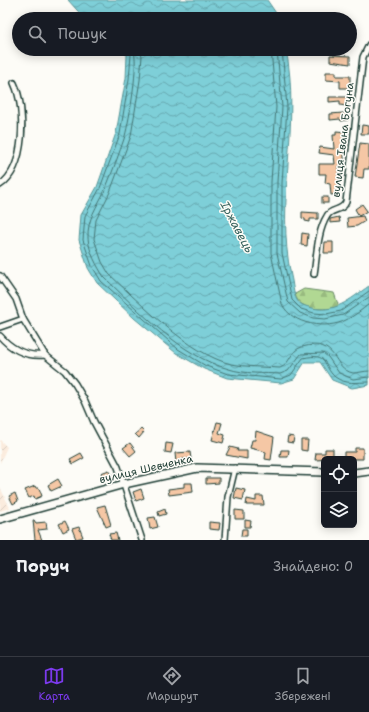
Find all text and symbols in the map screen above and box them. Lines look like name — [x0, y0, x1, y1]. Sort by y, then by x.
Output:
search box — [12, 12, 357, 56]
icon: search — [26, 23, 48, 45]
text: Пошук — [58, 24, 107, 44]
street label: вулиця Івана Богуна — [329, 82, 358, 198]
water label: Іржавець — [216, 198, 257, 256]
street label: вулиця Шевченка — [98, 451, 194, 487]
map controls — [321, 456, 357, 528]
button: locate — [321, 456, 357, 492]
button: layers — [321, 492, 357, 528]
text: Поруч — [16, 555, 69, 577]
text: Знайдено: 0 — [273, 558, 353, 575]
tab: Карта — [38, 665, 70, 704]
tab: Маршрут — [147, 665, 198, 704]
tab: Збережені — [275, 665, 331, 704]

